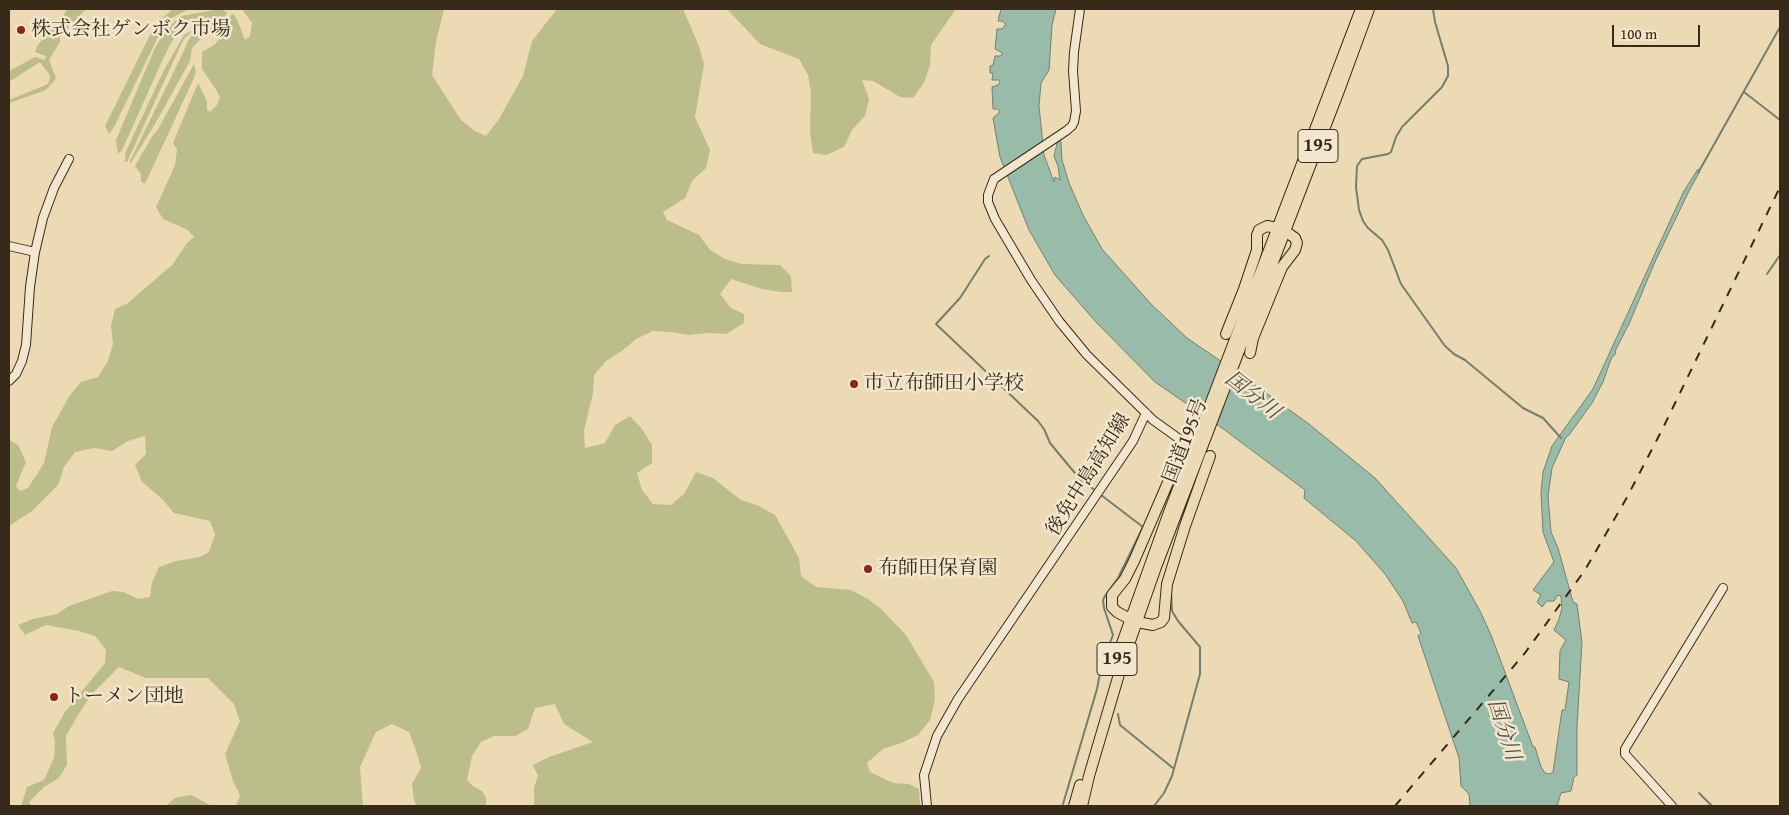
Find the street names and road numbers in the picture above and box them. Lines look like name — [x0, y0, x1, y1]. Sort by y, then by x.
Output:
road number: 195 — [1298, 130, 1338, 162]
street label: 国道195号 — [1159, 395, 1213, 487]
street label: 後免中島高知線 — [1042, 409, 1136, 541]
road number: 195 — [1097, 642, 1137, 676]

